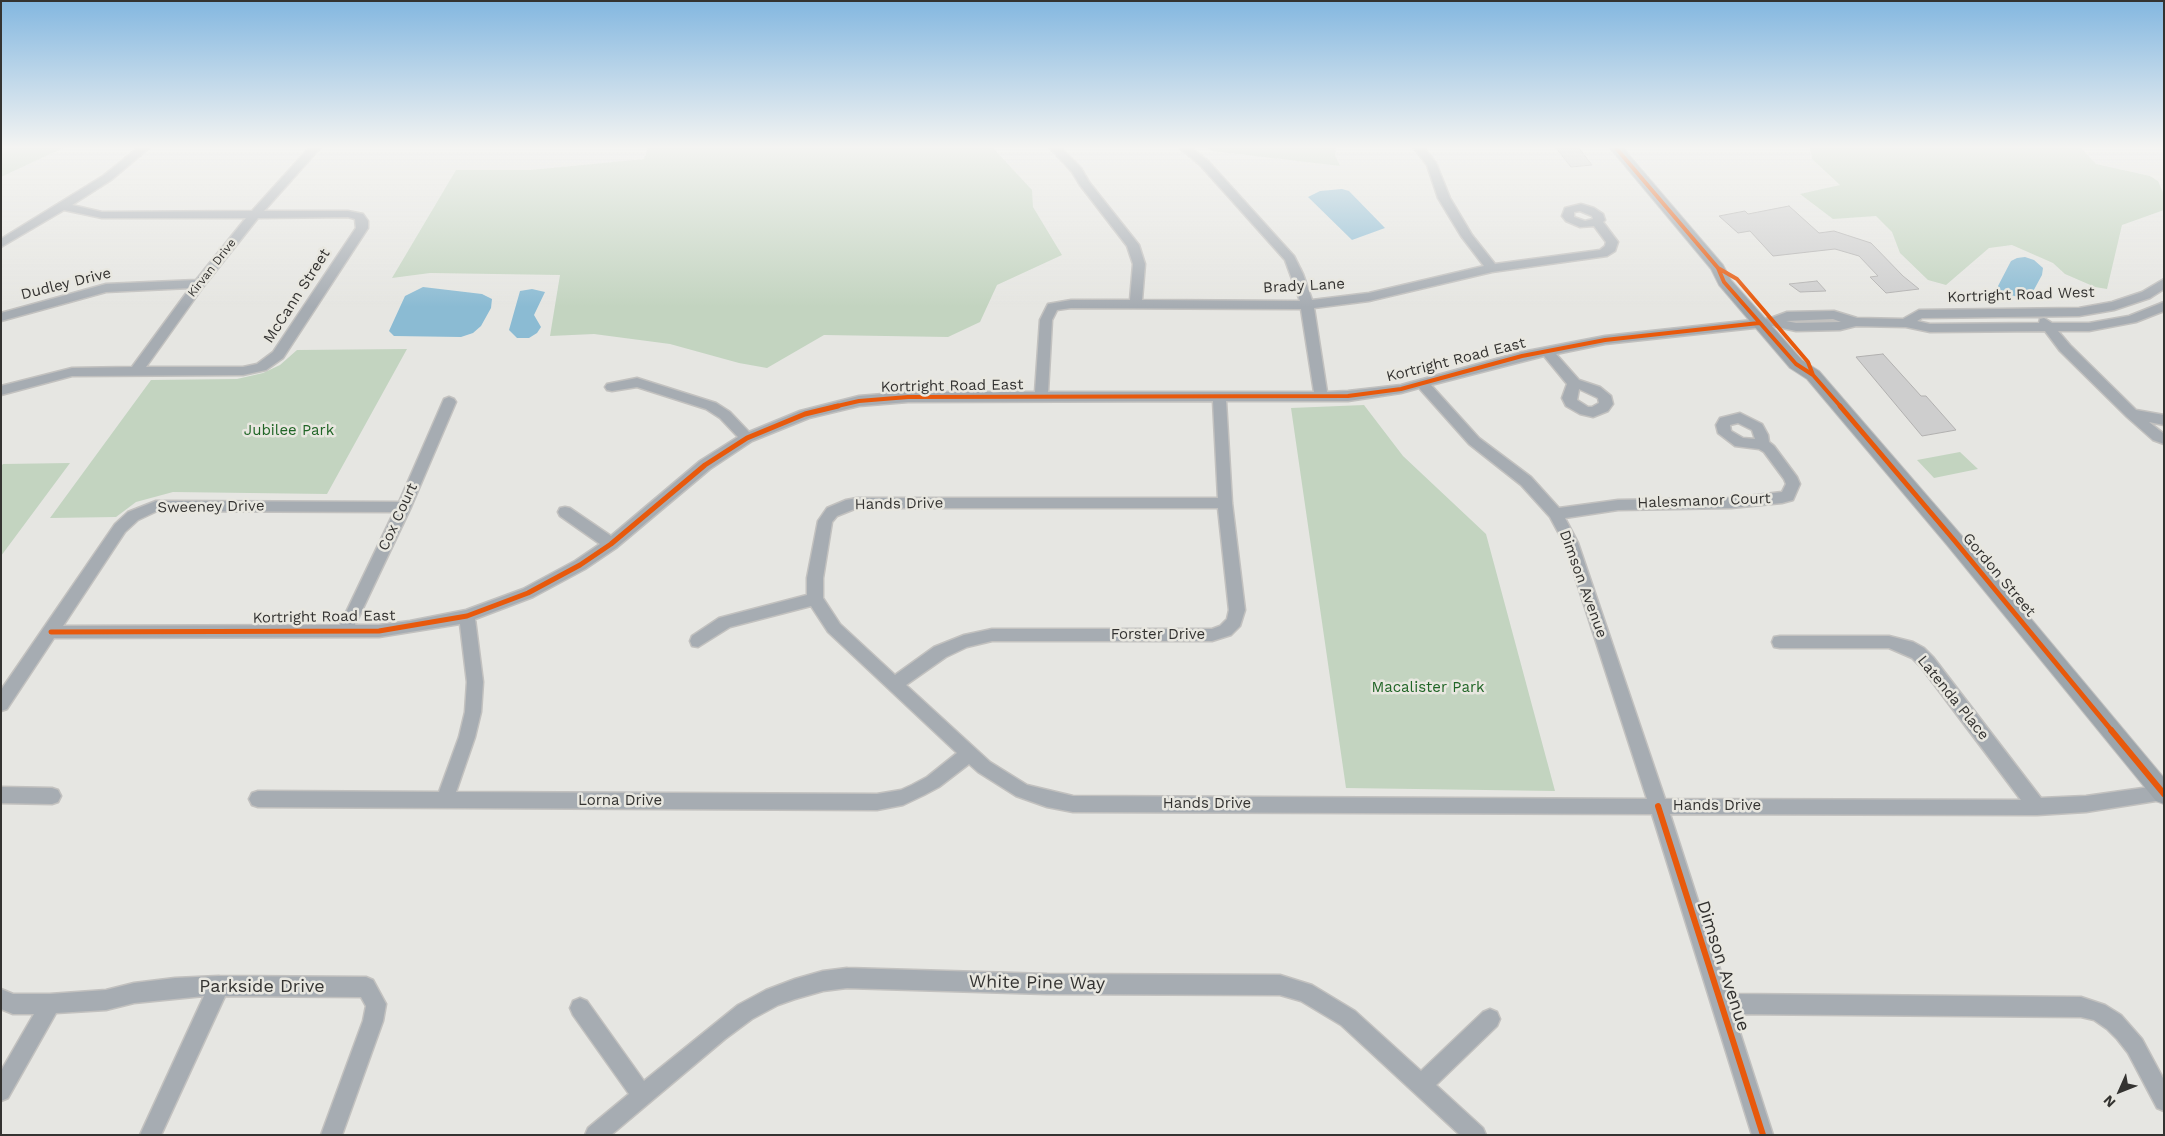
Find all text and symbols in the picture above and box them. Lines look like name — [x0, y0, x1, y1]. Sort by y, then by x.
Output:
street label: Kirvan Drive — [185, 236, 239, 300]
street label: McCann Street — [260, 246, 334, 346]
street label: Dudley Drive — [19, 264, 113, 304]
street label: Brady Lane — [1263, 275, 1345, 297]
street label: Kortright Road West — [1947, 283, 2095, 307]
street label: Kortright Road East — [1385, 334, 1527, 386]
street label: Kortright Road East — [880, 376, 1024, 396]
park label: Jubilee Park — [244, 422, 334, 440]
street label: Cox Court — [375, 480, 421, 554]
street label: Halesmanor Court — [1637, 490, 1771, 512]
street label: Hands Drive — [855, 494, 943, 514]
street label: Sweeney Drive — [157, 497, 265, 517]
street label: Dimson Avenue — [1555, 528, 1611, 640]
street label: Gordon Street — [1959, 529, 2039, 621]
street label: Kortright Road East — [252, 607, 396, 627]
street label: Forster Drive — [1111, 626, 1205, 644]
street label: Latenda Place — [1913, 652, 1993, 744]
park label: Macalister Park — [1371, 679, 1485, 697]
street label: Lorna Drive — [578, 792, 662, 810]
street label: Hands Drive — [1163, 795, 1251, 813]
street label: Hands Drive — [1673, 797, 1761, 815]
street label: Dimson Avenue — [1692, 898, 1754, 1034]
street label: White Pine Way — [969, 971, 1105, 995]
street label: Parkside Drive — [199, 976, 325, 998]
north arrow — [2095, 1066, 2145, 1116]
text: N — [2100, 1092, 2119, 1111]

